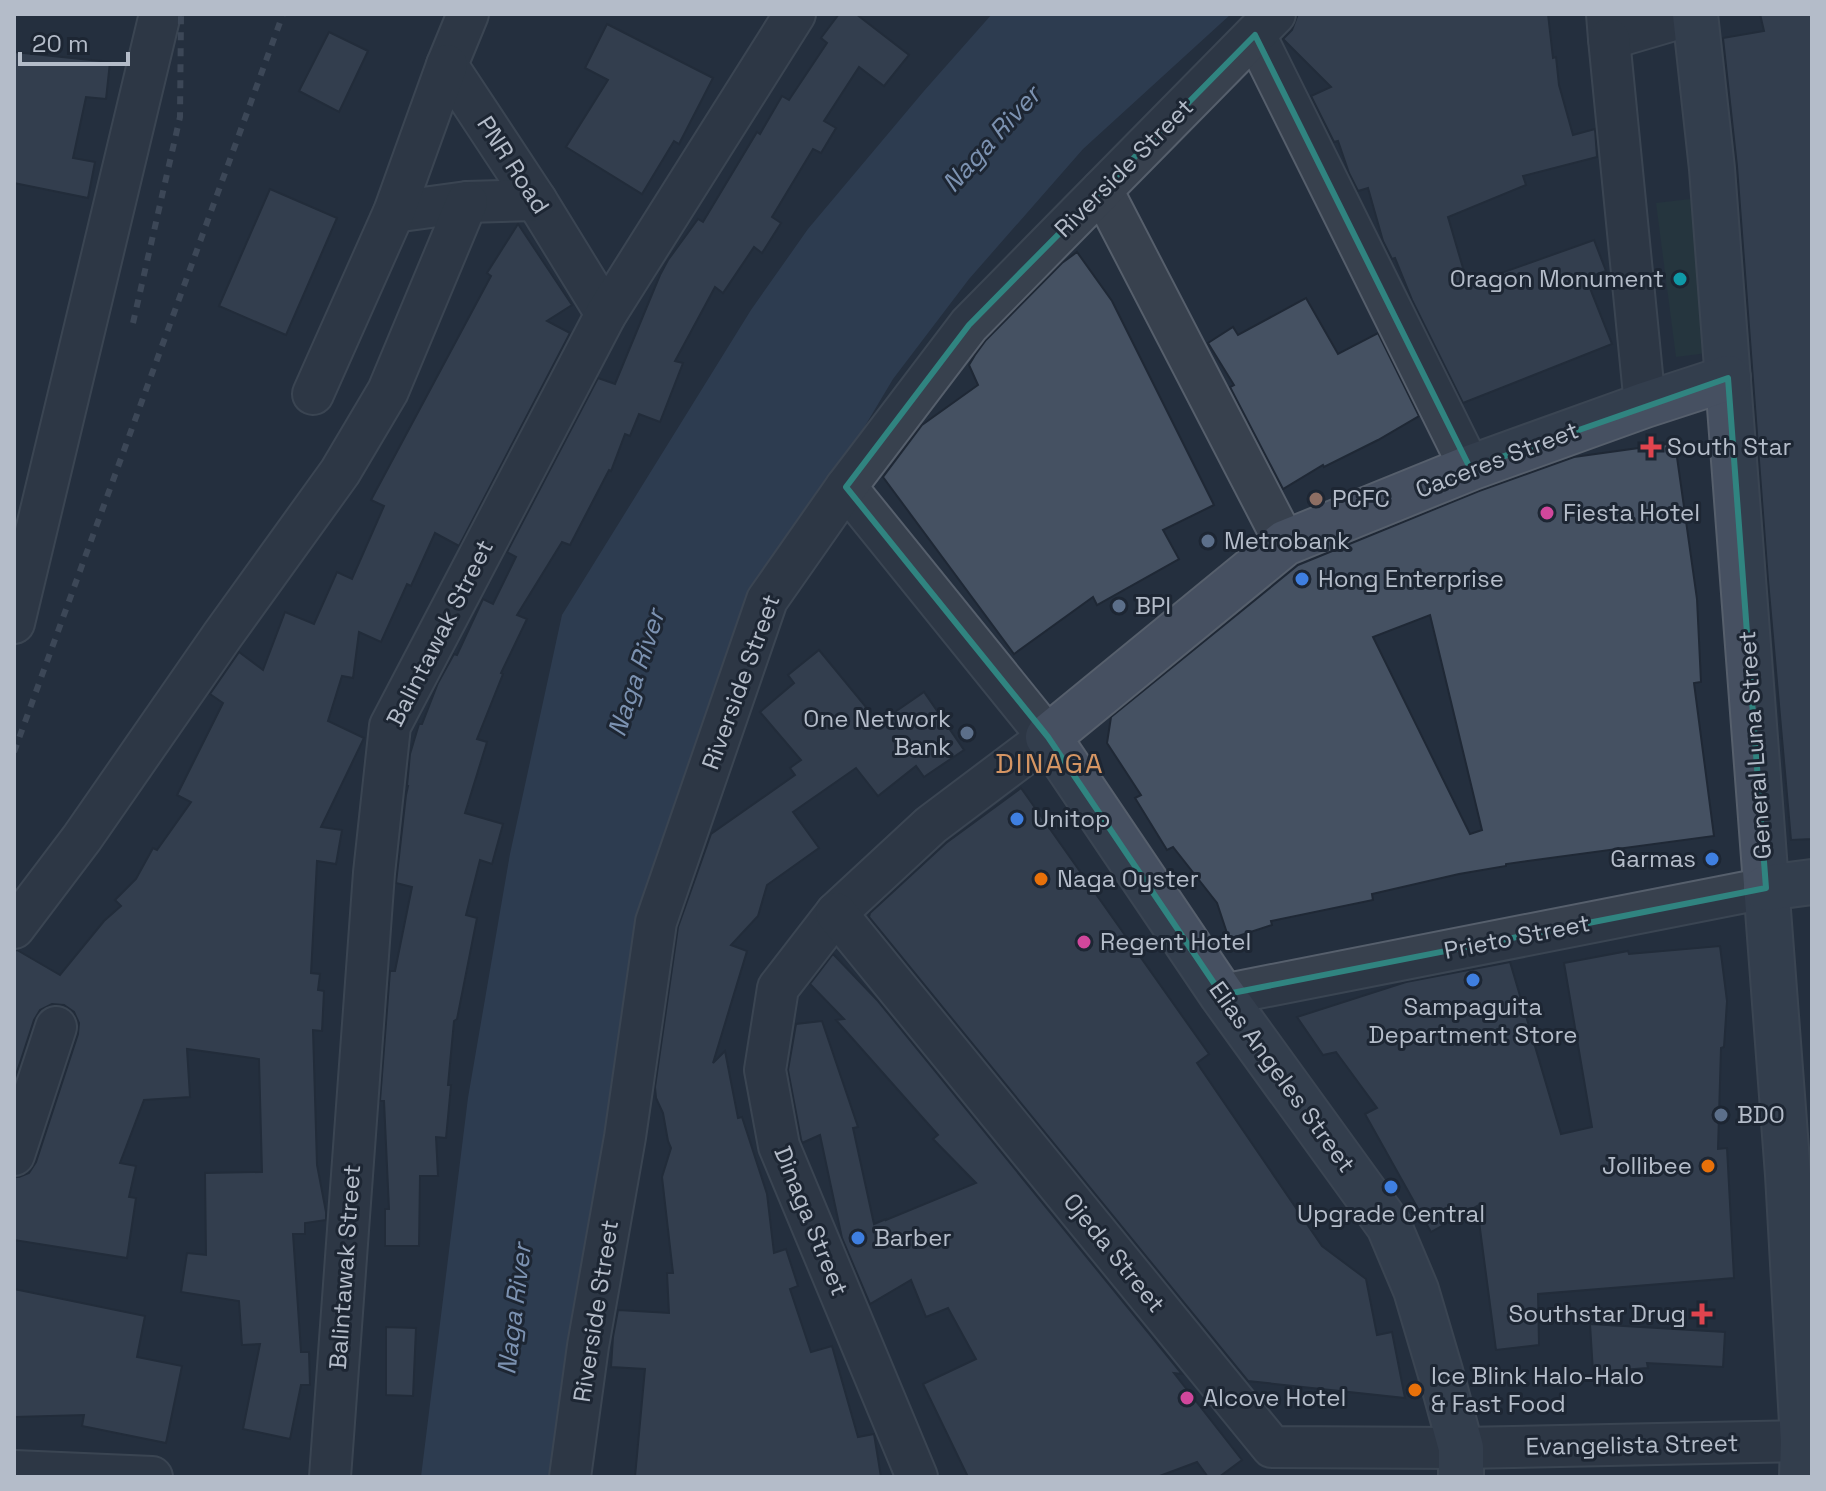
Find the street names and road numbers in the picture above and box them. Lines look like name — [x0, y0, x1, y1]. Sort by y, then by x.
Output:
street label: Riverside Street — [1048, 92, 1200, 244]
street label: PNR Road — [470, 110, 557, 220]
street label: Caceres Street — [1411, 414, 1583, 505]
street label: Balintawak Street — [379, 534, 500, 731]
street label: Riverside Street — [694, 590, 787, 774]
street label: General Luna Street — [1731, 630, 1778, 860]
street label: Prieto Street — [1441, 907, 1593, 966]
street label: Elias Angeles Street — [1203, 975, 1362, 1179]
street label: Dinaga Street — [767, 1141, 856, 1300]
street label: Balintawak Street — [322, 1163, 367, 1371]
street label: Ojeda Street — [1057, 1187, 1172, 1319]
street label: Riverside Street — [566, 1218, 625, 1404]
street label: Evangelista Street — [1525, 1427, 1739, 1462]

